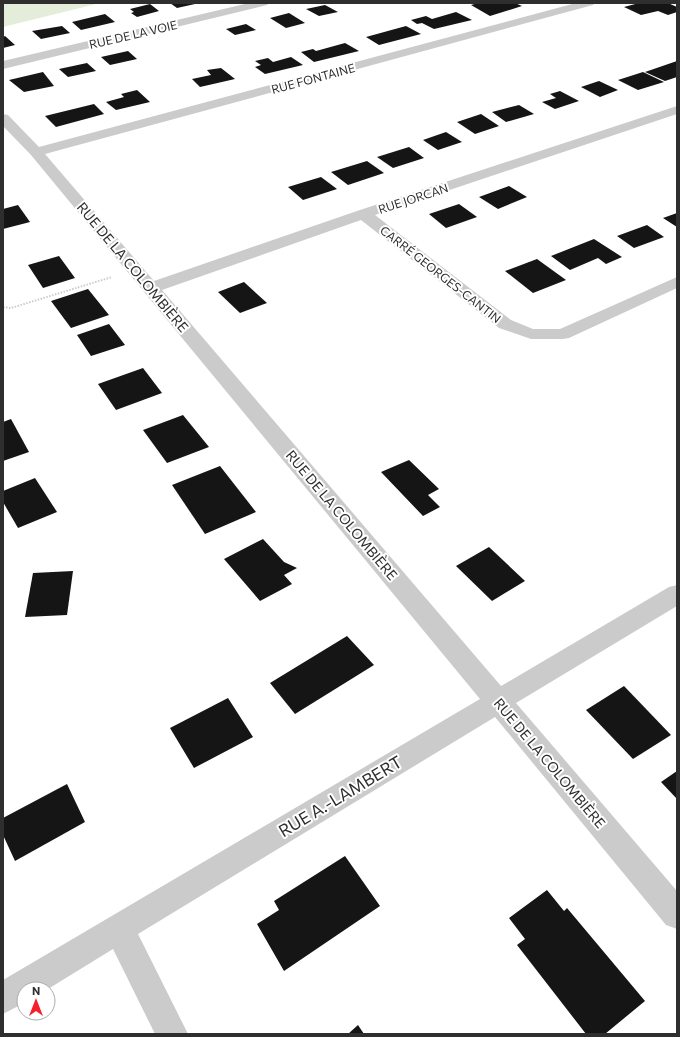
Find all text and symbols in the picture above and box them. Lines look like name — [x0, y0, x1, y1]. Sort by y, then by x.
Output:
street label: RUE DE LA VOIE — [88, 17, 178, 51]
street label: RUE FONTAINE — [270, 60, 356, 96]
street label: RUE JORCAN — [376, 180, 450, 217]
street label: RUE DE LA COLOMBIÈRE — [74, 199, 192, 335]
street label: CARRÉ GEORGES-CANTIN — [378, 223, 504, 325]
street label: RUE DE LA COLOMBIÈRE — [283, 447, 401, 583]
street label: RUE DE LA COLOMBIÈRE — [491, 695, 609, 831]
street label: RUE A.-LAMBERT — [274, 751, 406, 841]
north arrow — [16, 981, 56, 1021]
text: N — [32, 984, 40, 997]

